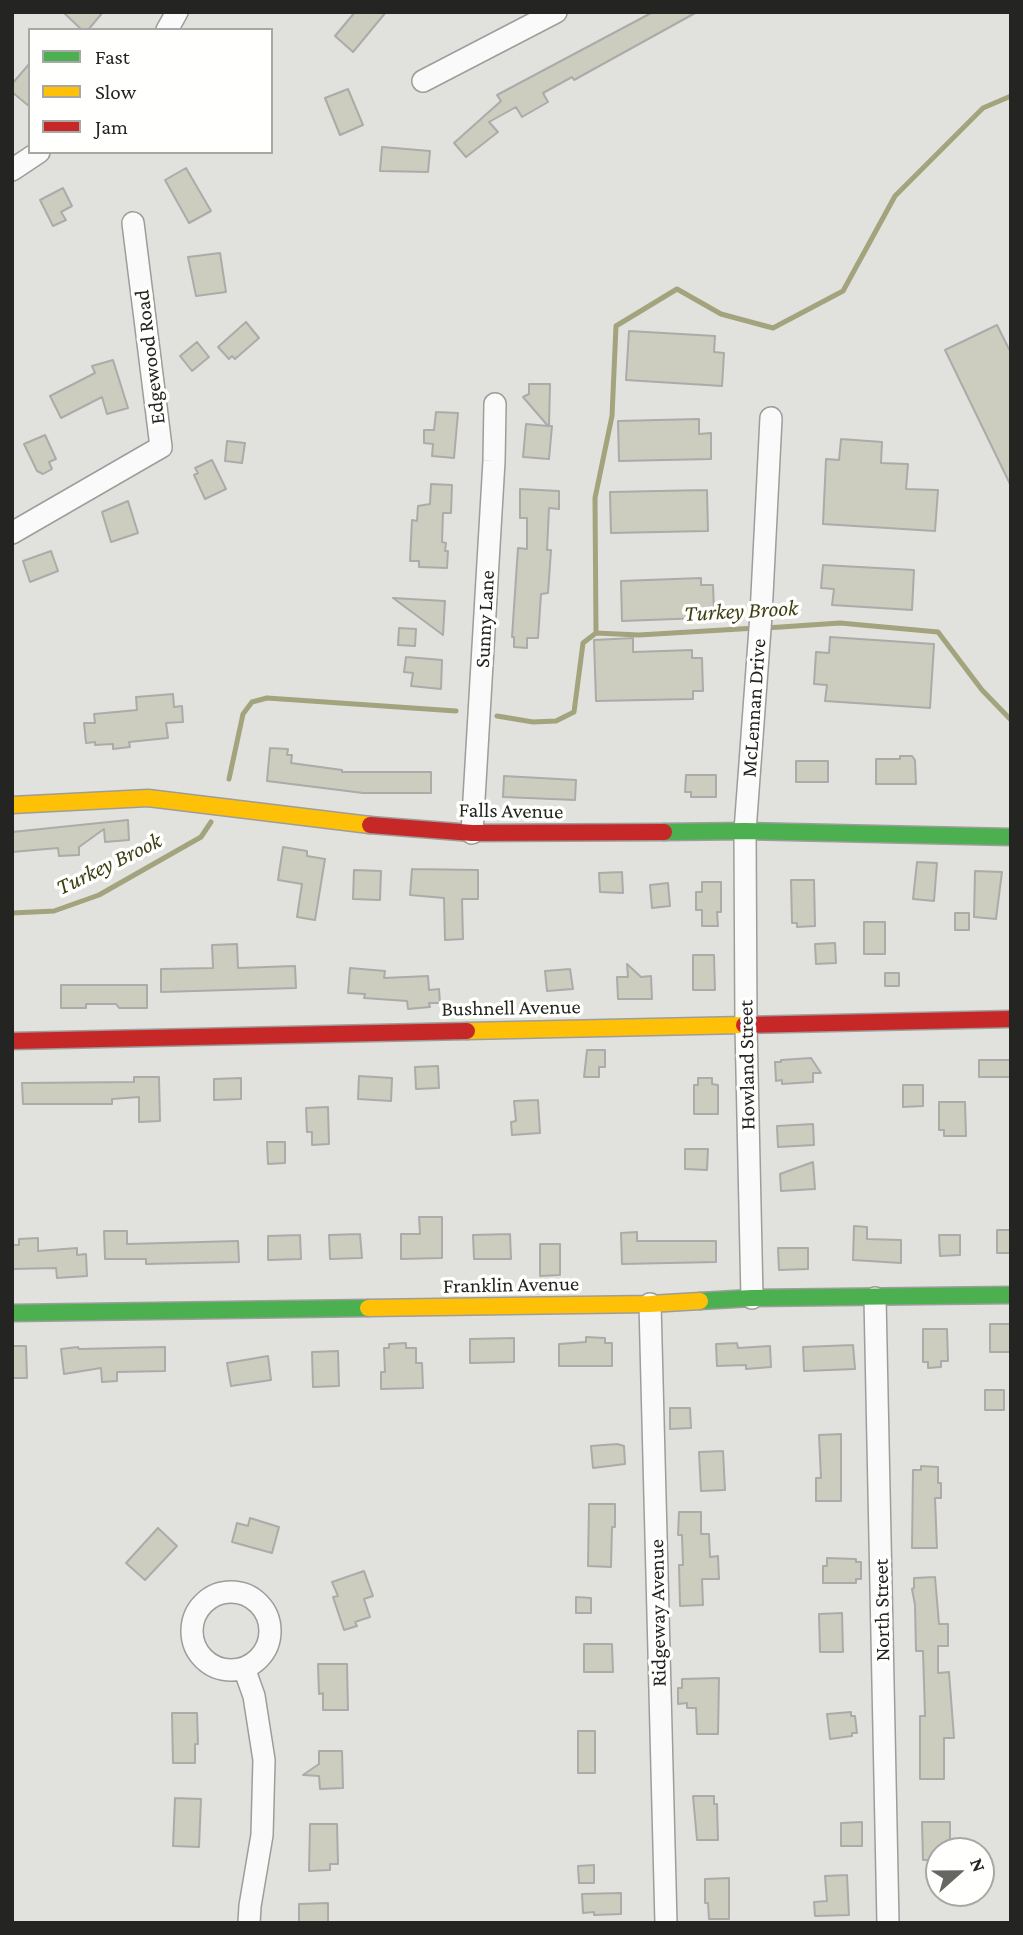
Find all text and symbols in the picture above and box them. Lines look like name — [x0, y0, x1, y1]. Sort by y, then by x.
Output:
legend — [28, 28, 273, 154]
text: Fast — [95, 45, 130, 69]
text: Slow — [95, 80, 136, 104]
text: Jam — [95, 115, 128, 139]
street label: Edgewood Road — [129, 288, 171, 426]
street label: Sunny Lane — [470, 570, 500, 668]
water label: Turkey Brook — [683, 594, 799, 628]
street label: McLennan Drive — [737, 638, 771, 778]
street label: Falls Avenue — [458, 797, 564, 825]
water label: Turkey Brook — [52, 827, 166, 901]
street label: Bushnell Avenue — [441, 994, 581, 1022]
street label: Howland Street — [733, 1000, 761, 1130]
street label: Franklin Avenue — [443, 1271, 579, 1299]
street label: Ridgeway Avenue — [644, 1539, 672, 1687]
street label: North Street — [869, 1558, 895, 1662]
north arrow — [925, 1837, 995, 1907]
text: N — [966, 1855, 990, 1875]

